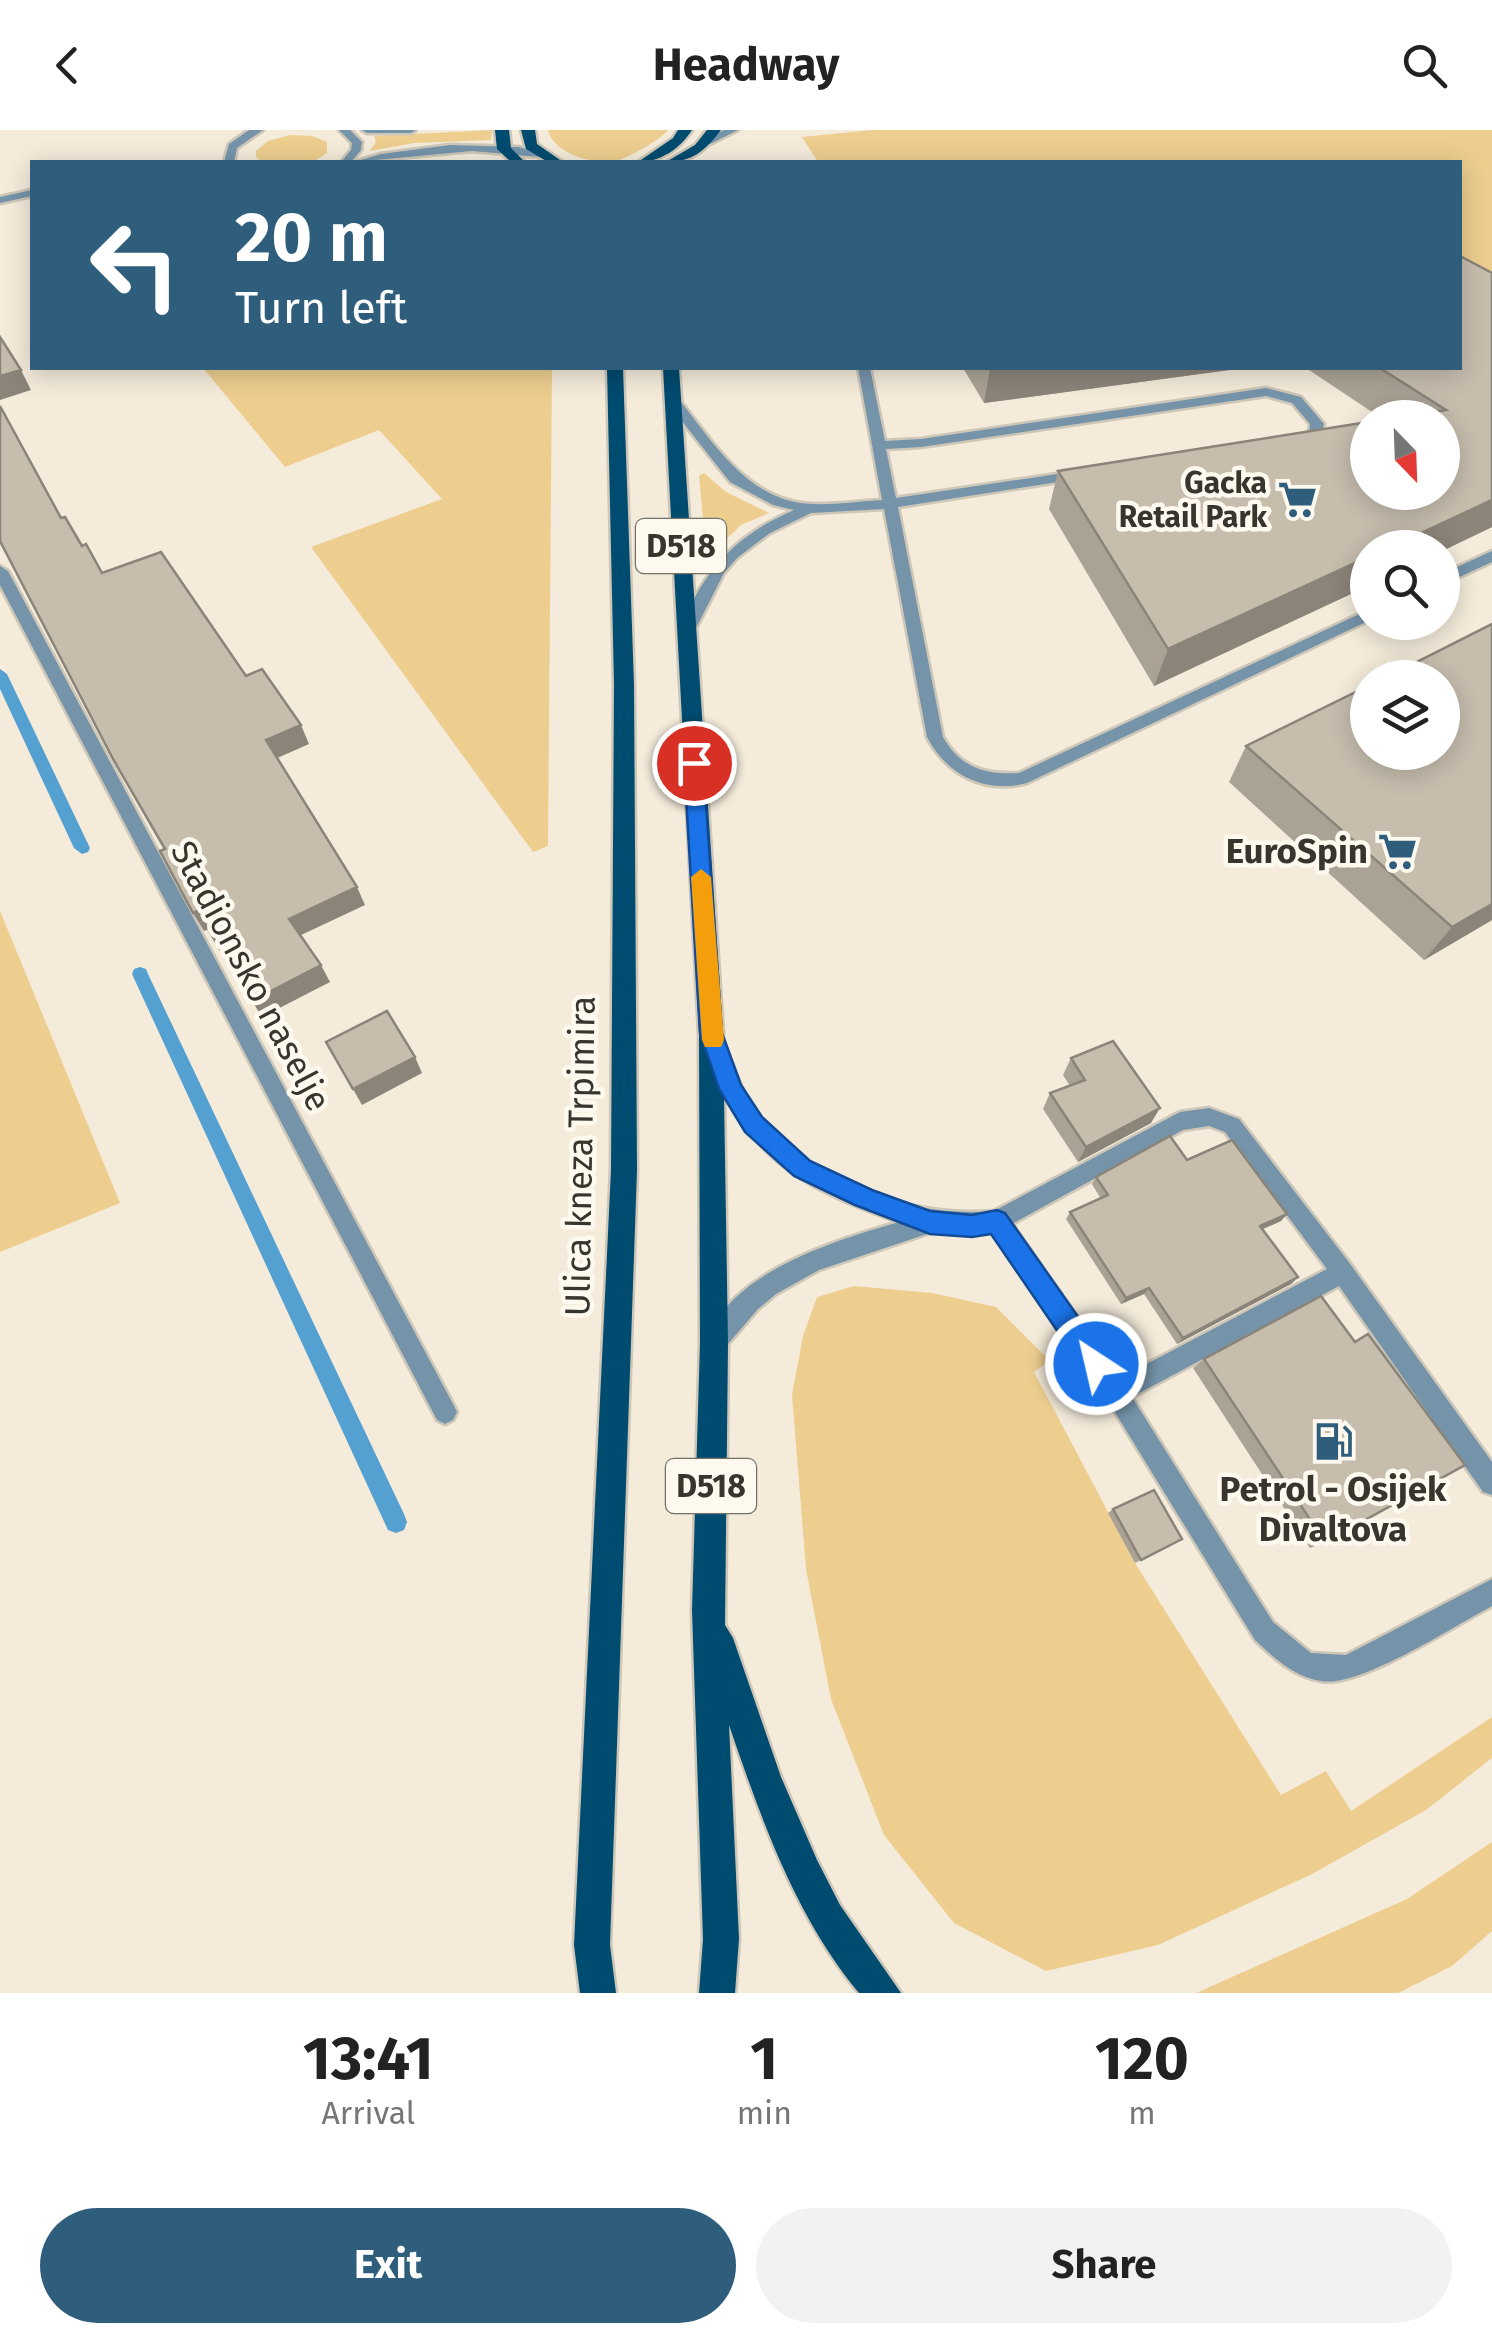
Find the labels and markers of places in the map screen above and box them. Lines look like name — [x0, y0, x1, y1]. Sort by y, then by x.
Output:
place label: Gacka Retail Park — [1119, 465, 1267, 535]
supermarket icon: Gacka Retail Park — [1276, 479, 1318, 521]
pin — [652, 721, 737, 806]
place label: EuroSpin — [1226, 830, 1368, 872]
supermarket icon: EuroSpin — [1377, 830, 1419, 872]
fuel station icon: Petrol - Osijek Divaltova — [1312, 1421, 1354, 1463]
place label: Petrol - Osijek Divaltova — [1220, 1468, 1447, 1550]

